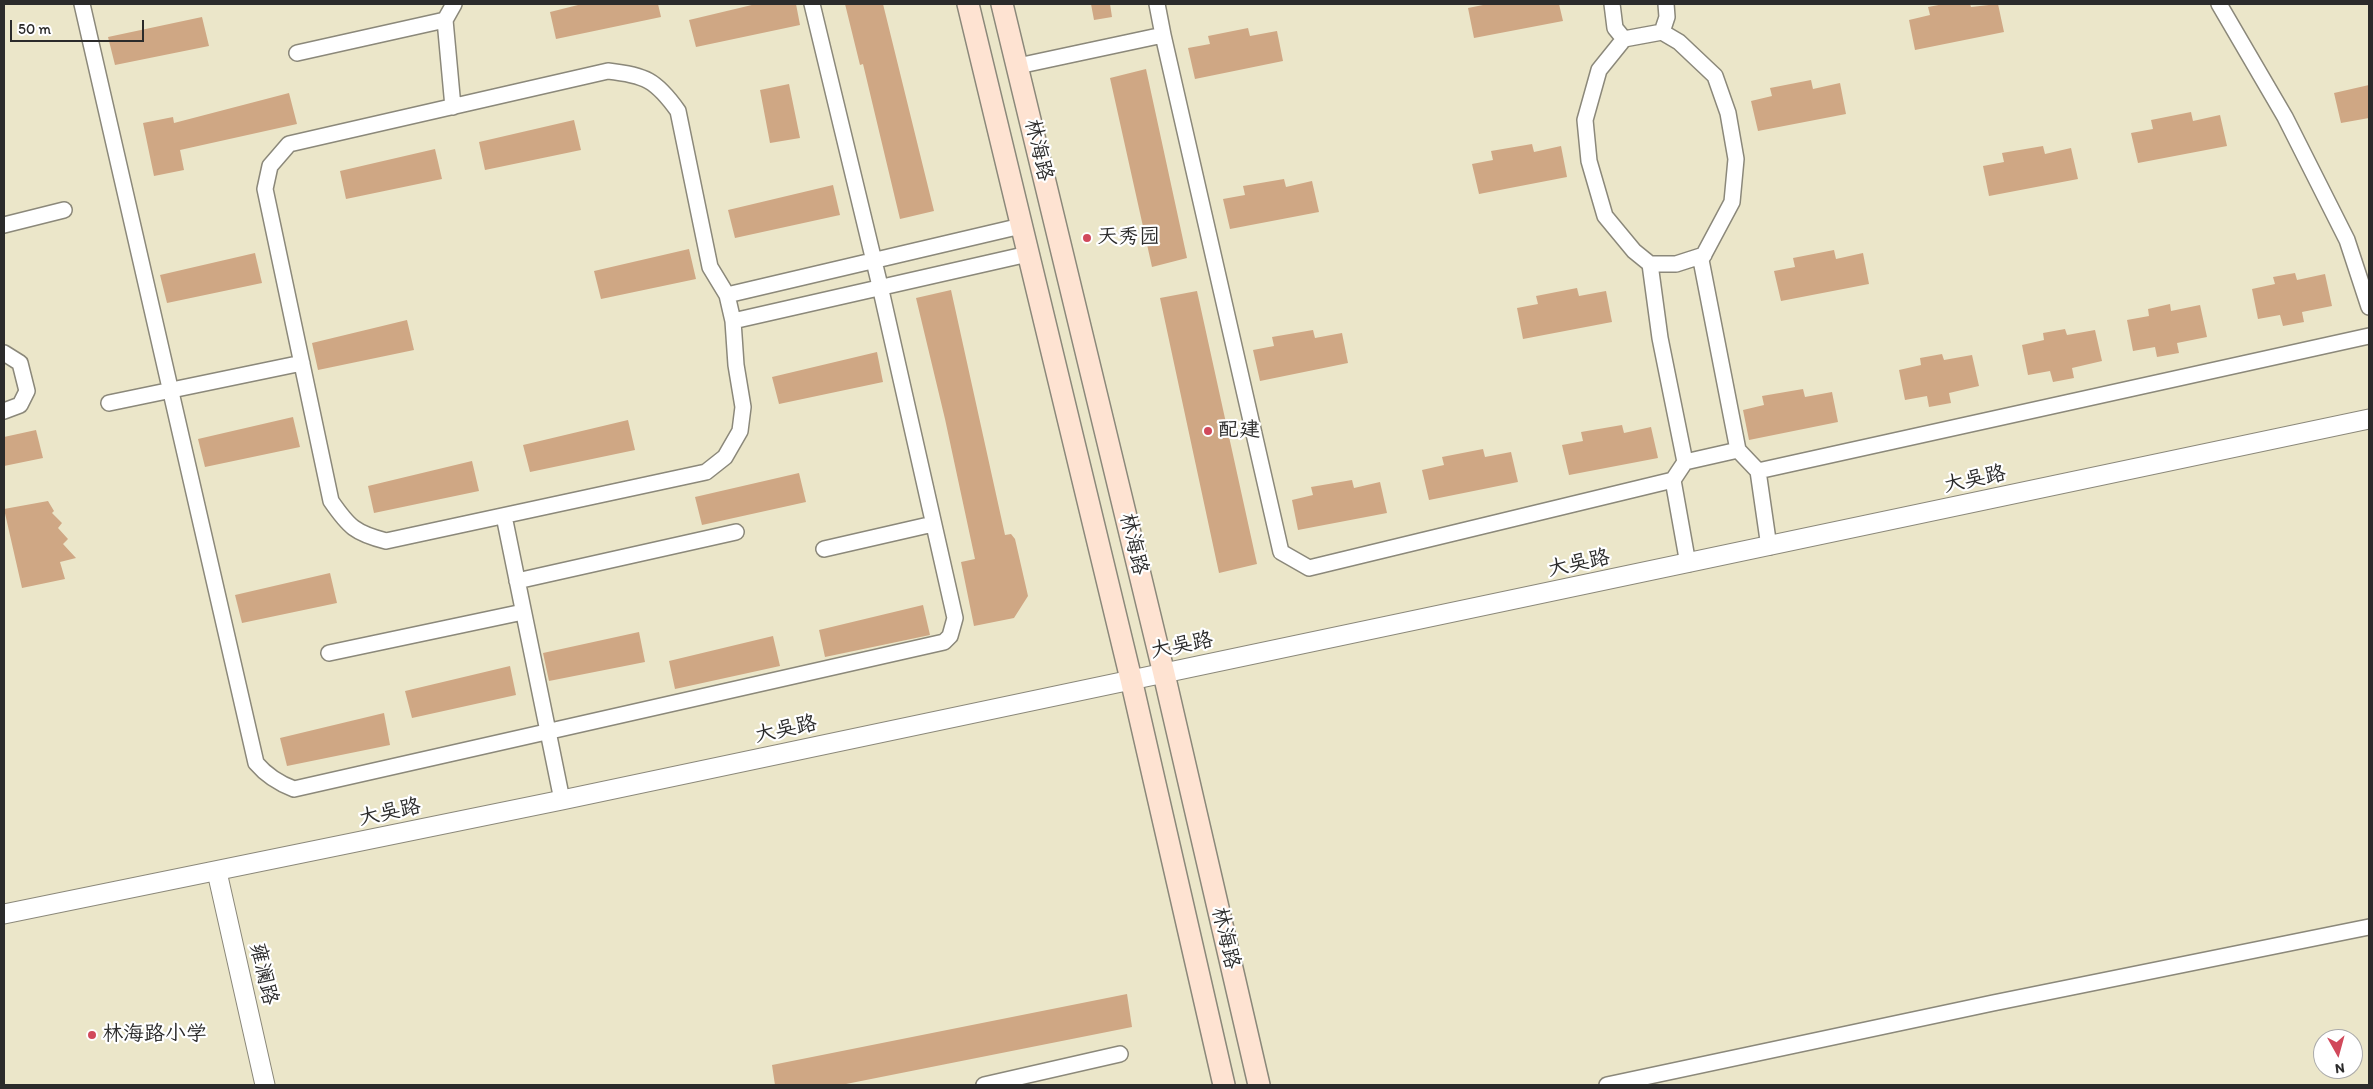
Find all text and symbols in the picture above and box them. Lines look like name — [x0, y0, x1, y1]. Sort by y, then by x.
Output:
scale bar — [12, 10, 146, 42]
text: 50 m — [18, 20, 51, 38]
street label: 林海路 — [1019, 116, 1057, 184]
place label: 天秀园 — [1097, 225, 1160, 251]
marker: 天秀园 — [1081, 232, 1093, 244]
place label: 配建 — [1218, 418, 1260, 444]
marker: 配建 — [1202, 425, 1214, 437]
street label: 大吴路 — [1942, 461, 2008, 499]
street label: 林海路 — [1114, 510, 1152, 578]
street label: 大吴路 — [1546, 545, 1612, 583]
street label: 大吴路 — [1149, 628, 1215, 664]
street label: 大吴路 — [753, 711, 819, 749]
street label: 大吴路 — [357, 794, 423, 832]
street label: 林海路 — [1206, 904, 1244, 972]
street label: 雍澜路 — [244, 940, 282, 1008]
place label: 林海路小学 — [102, 1022, 207, 1048]
marker: 林海路小学 — [86, 1029, 98, 1041]
north arrow — [2313, 1029, 2363, 1079]
text: N — [2334, 1059, 2346, 1077]

